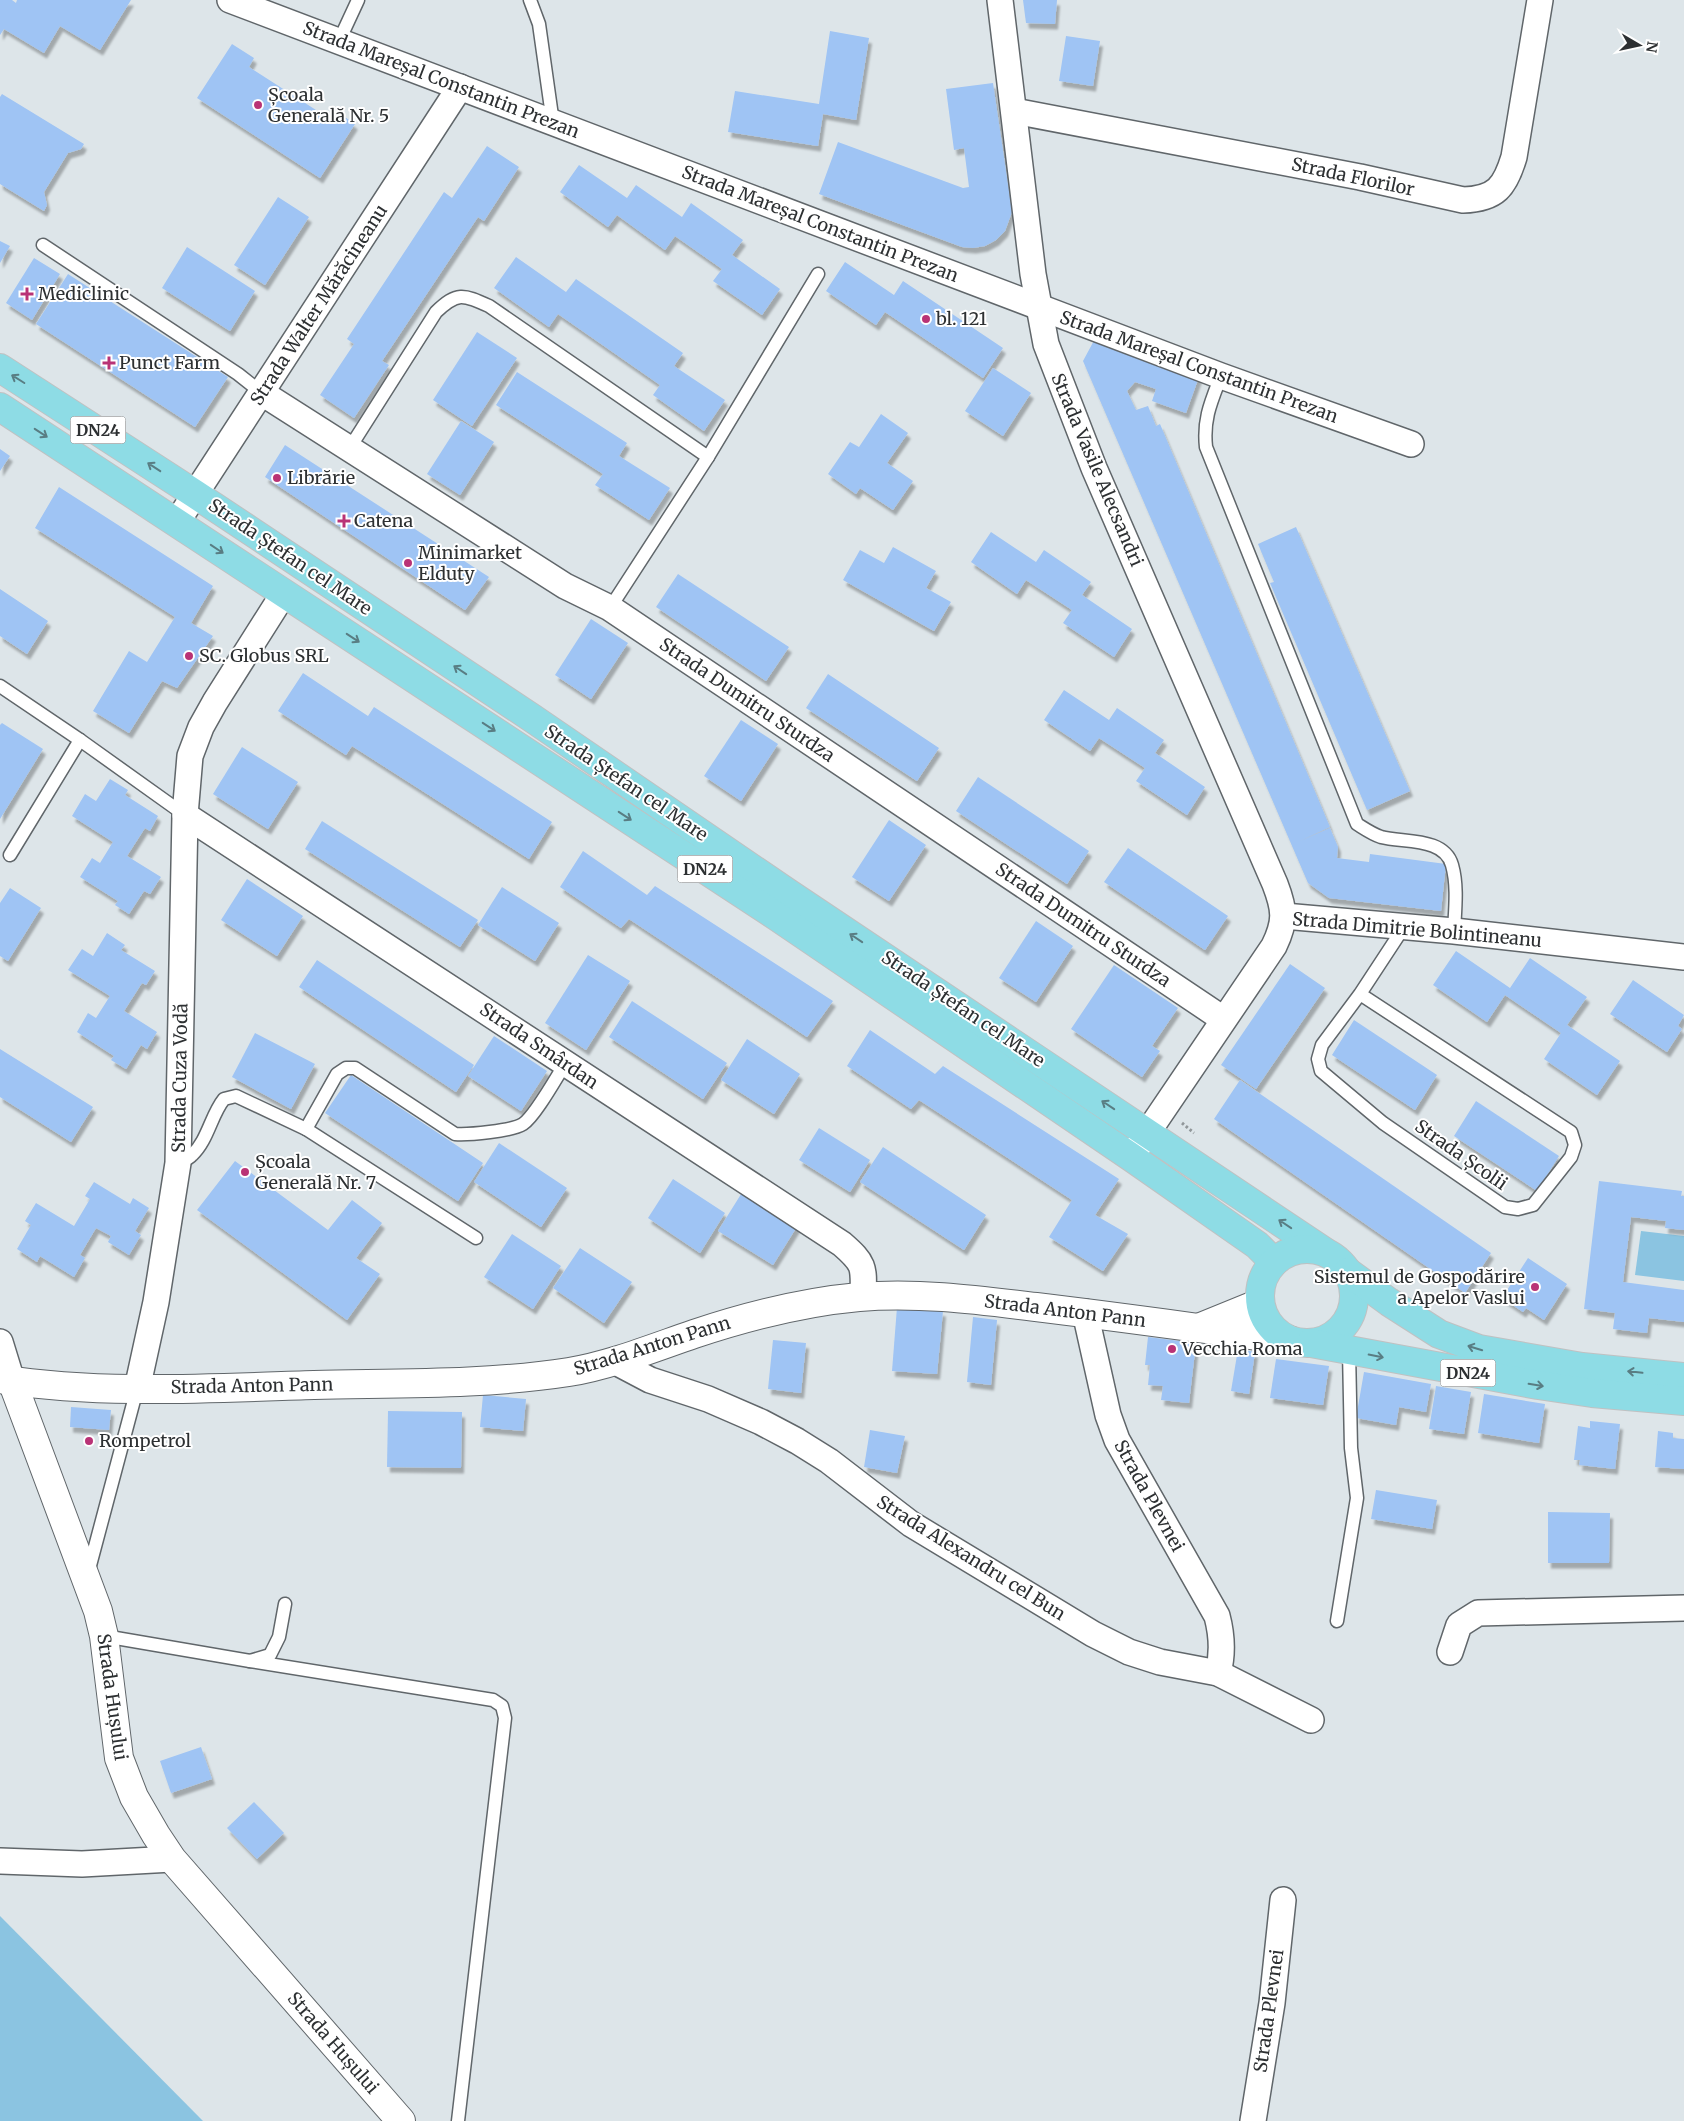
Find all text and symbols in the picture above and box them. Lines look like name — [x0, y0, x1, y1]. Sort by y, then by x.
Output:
street label: Strada Mareșal Constantin Prezan — [300, 16, 583, 143]
north arrow — [1614, 20, 1664, 70]
text: N — [1642, 40, 1662, 54]
place label: Școala Generală Nr. 5 — [268, 83, 389, 127]
marker: Școala Generală Nr. 5 — [252, 99, 264, 111]
street label: Strada Florilor — [1289, 152, 1417, 201]
street label: Strada Mareșal Constantin Prezan — [679, 160, 962, 287]
street label: Strada Walter Mărăcineanu — [245, 200, 392, 409]
place label: Mediclinic — [38, 282, 129, 305]
marker: Mediclinic — [20, 287, 34, 301]
street label: Strada Mareșal Constantin Prezan — [1057, 305, 1342, 428]
place label: bl. 121 — [935, 307, 987, 330]
marker: bl. 121 — [920, 313, 932, 325]
place label: Punct Farm — [119, 351, 220, 374]
marker: Punct Farm — [103, 357, 115, 369]
street label: Strada Vasile Alecsandri — [1046, 370, 1149, 570]
one-way arrow — [11, 373, 25, 383]
road number: DN24 — [70, 416, 126, 444]
one-way arrow — [34, 428, 48, 438]
one-way arrow — [147, 462, 161, 472]
place label: Librărie — [287, 466, 355, 489]
marker: Librărie — [271, 472, 283, 484]
street label: Strada Ștefan cel Mare — [204, 493, 376, 620]
place label: Catena — [354, 509, 413, 532]
marker: Catena — [338, 515, 350, 527]
place label: Minimarket Elduty — [418, 541, 522, 585]
one-way arrow — [210, 544, 224, 554]
marker: Minimarket Elduty — [402, 557, 414, 569]
street label: Strada Dumitru Sturdza — [655, 632, 840, 767]
one-way arrow — [346, 634, 360, 644]
place label: SC. Globus SRL — [199, 644, 329, 667]
marker: SC. Globus SRL — [183, 650, 195, 662]
one-way arrow — [453, 665, 467, 676]
street label: Strada Ștefan cel Mare — [540, 719, 712, 846]
one-way arrow — [482, 722, 496, 732]
one-way arrow — [618, 811, 632, 822]
road number: DN24 — [678, 856, 732, 882]
street label: Strada Dumitru Sturdza — [991, 857, 1176, 992]
street label: Strada Dimitrie Bolintineanu — [1291, 907, 1543, 952]
one-way arrow — [849, 932, 863, 942]
street label: Strada Ștefan cel Mare — [877, 945, 1049, 1072]
street label: Strada Smârdan — [476, 997, 603, 1094]
street label: Strada Cuza Vodă — [167, 1003, 192, 1153]
one-way arrow — [1101, 1100, 1115, 1110]
street label: Strada Școlii — [1411, 1114, 1512, 1195]
place label: Școala Generală Nr. 7 — [255, 1150, 376, 1194]
marker: Școala Generală Nr. 7 — [239, 1166, 251, 1178]
one-way arrow — [1278, 1219, 1292, 1230]
place label: Sistemul de Gospodărire a Apelor Vaslui — [1314, 1265, 1525, 1309]
marker: Sistemul de Gospodărire a Apelor Vaslui — [1529, 1281, 1541, 1293]
street label: Strada Anton Pann — [983, 1289, 1147, 1332]
street label: Strada Anton Pann — [571, 1311, 733, 1380]
place label: Vecchia Roma — [1181, 1337, 1303, 1360]
one-way arrow — [1467, 1342, 1483, 1352]
marker: Vecchia Roma — [1166, 1343, 1178, 1355]
one-way arrow — [1367, 1351, 1383, 1361]
road number: DN24 — [1440, 1360, 1496, 1386]
one-way arrow — [1628, 1367, 1644, 1377]
street label: Strada Anton Pann — [170, 1373, 334, 1398]
one-way arrow — [1527, 1380, 1543, 1390]
place label: Rompetrol — [99, 1429, 191, 1452]
marker: Rompetrol — [83, 1435, 95, 1447]
street label: Strada Plevnei — [1109, 1436, 1190, 1556]
street label: Strada Alexandru cel Bun — [873, 1490, 1070, 1625]
street label: Strada Hușului — [92, 1632, 133, 1762]
street label: Strada Plevnei — [1248, 1948, 1289, 2074]
street label: Strada Hușului — [283, 1987, 384, 2099]

